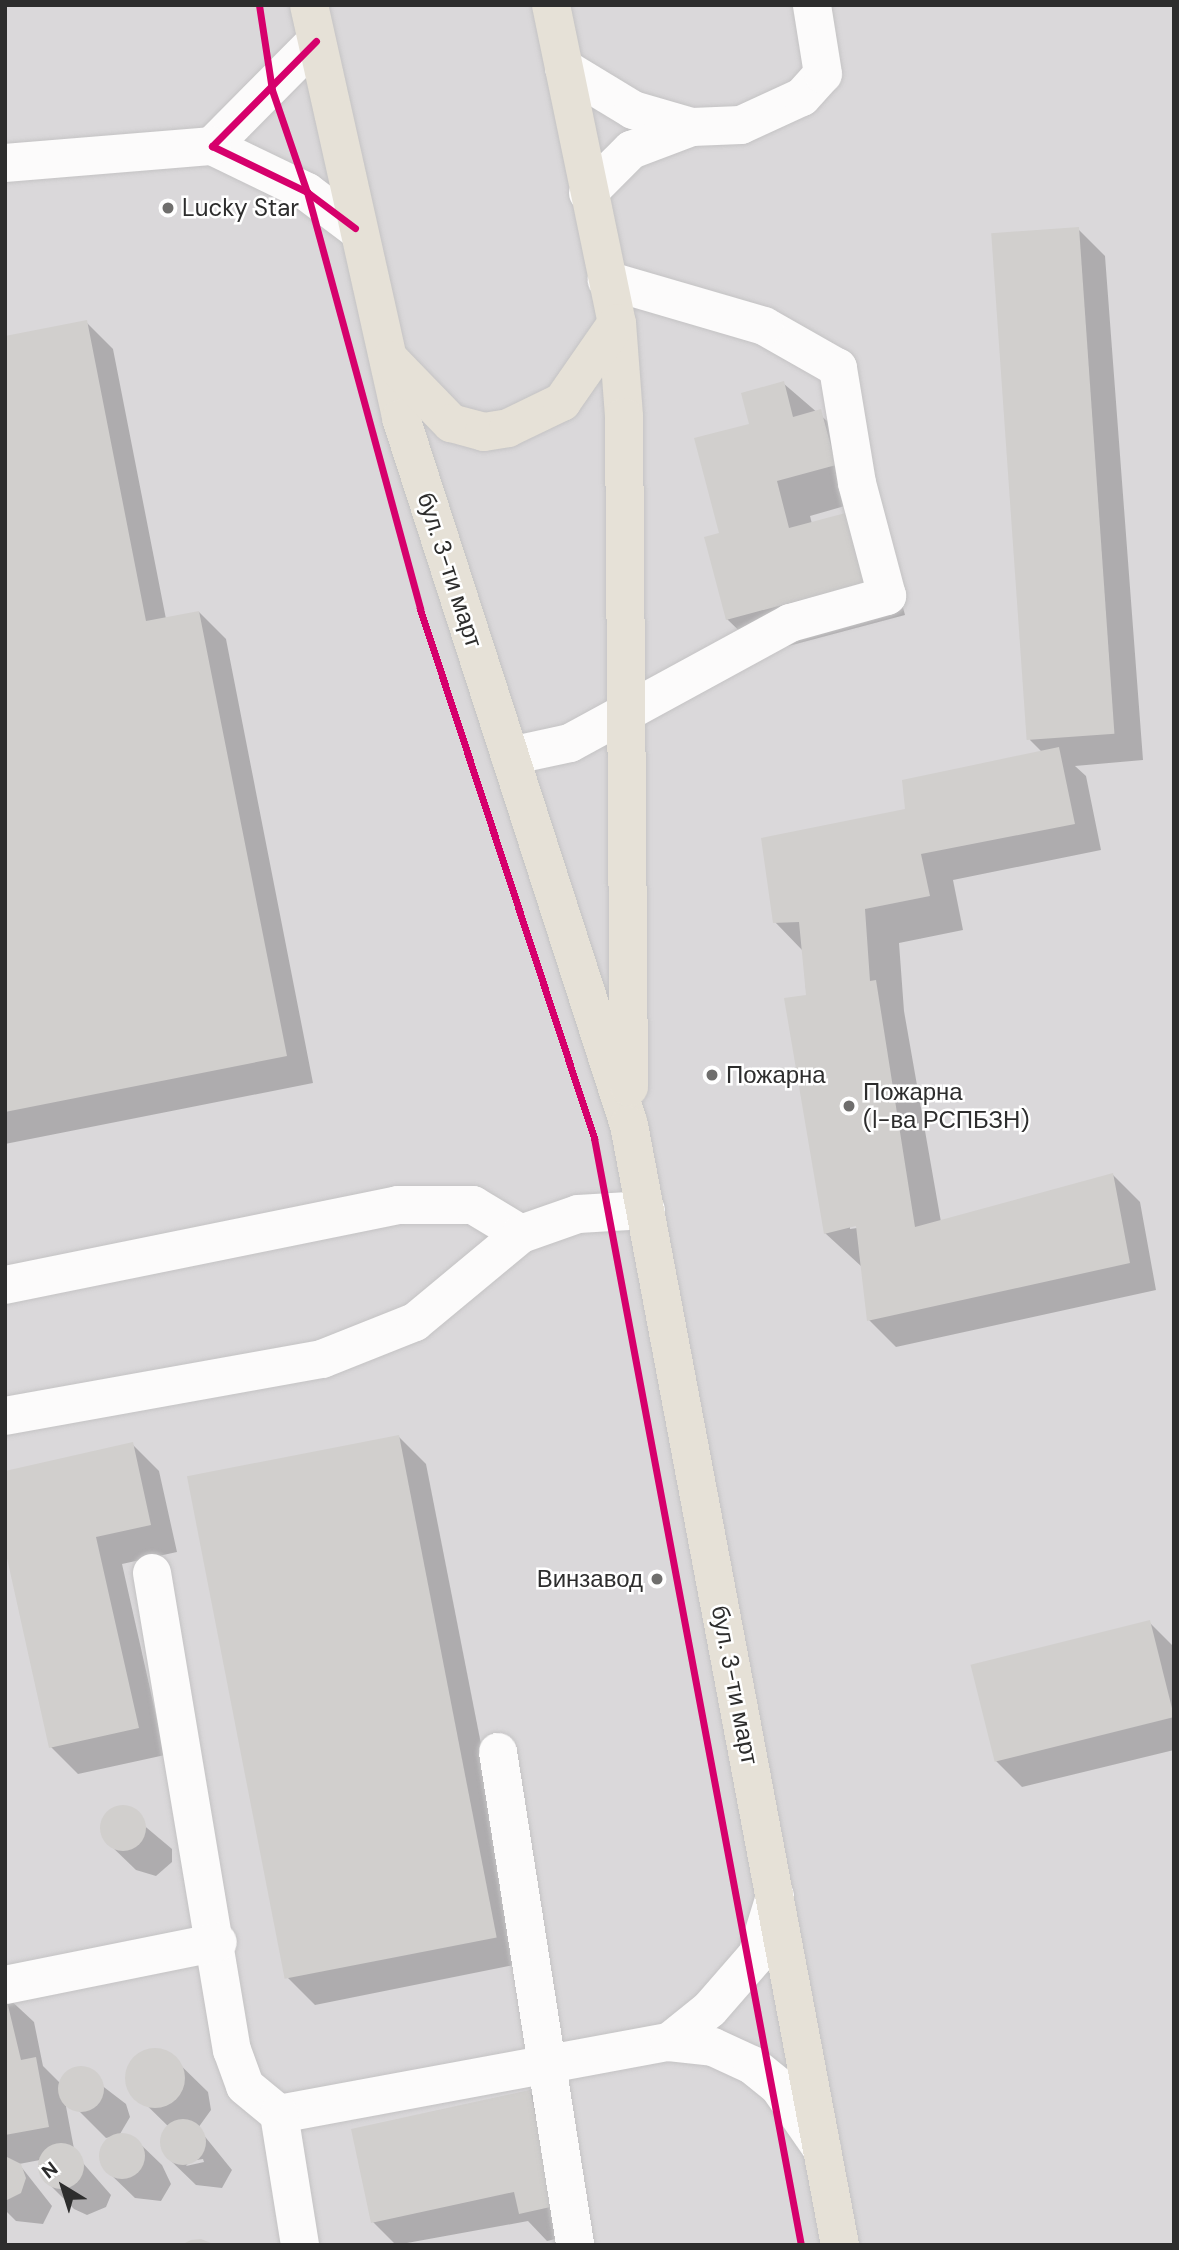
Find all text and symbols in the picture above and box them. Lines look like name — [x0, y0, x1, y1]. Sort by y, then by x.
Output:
place label: Lucky Star — [182, 194, 299, 222]
marker: Lucky Star — [160, 200, 176, 216]
street label: бул. 3-ти март — [411, 489, 489, 651]
place label: Пожарна — [726, 1061, 826, 1089]
marker: Пожарна — [704, 1067, 720, 1083]
place label: Пожарна (I-ва РСПБЗН) — [863, 1078, 1029, 1134]
marker: Пожарна (I-ва РСПБЗН) — [841, 1098, 857, 1114]
place label: Винзавод — [537, 1565, 643, 1593]
marker: Винзавод — [649, 1571, 665, 1587]
street label: бул. 3-ти март — [705, 1603, 765, 1767]
north arrow — [28, 2152, 98, 2222]
text: N — [37, 2156, 63, 2184]

